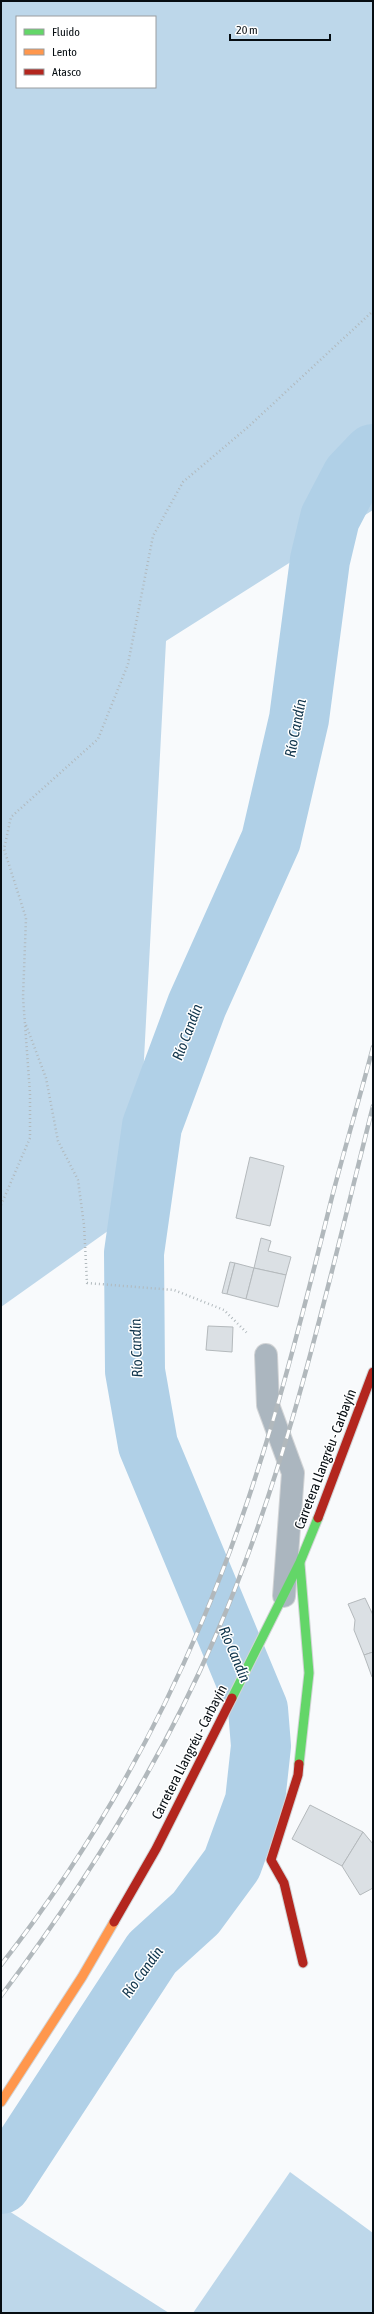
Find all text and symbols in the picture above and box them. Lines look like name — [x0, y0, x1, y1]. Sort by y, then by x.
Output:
legend — [16, 16, 156, 88]
scale bar — [230, 16, 330, 42]
text: 20 m — [236, 23, 258, 37]
text: Fluido — [52, 25, 80, 39]
text: Lento — [52, 45, 77, 59]
text: Atasco — [52, 65, 82, 79]
water label: Río Candín — [281, 697, 309, 759]
water label: Río Candín — [169, 1001, 205, 1063]
water label: Río Candín — [126, 1318, 146, 1378]
street label: Carretera Llangréu - Carbayín — [291, 1387, 359, 1531]
water label: Río Candín — [216, 1624, 254, 1684]
street label: Carretera Llangréu - Carbayín — [148, 1682, 230, 1822]
water label: Río Candín — [118, 1943, 166, 2001]

